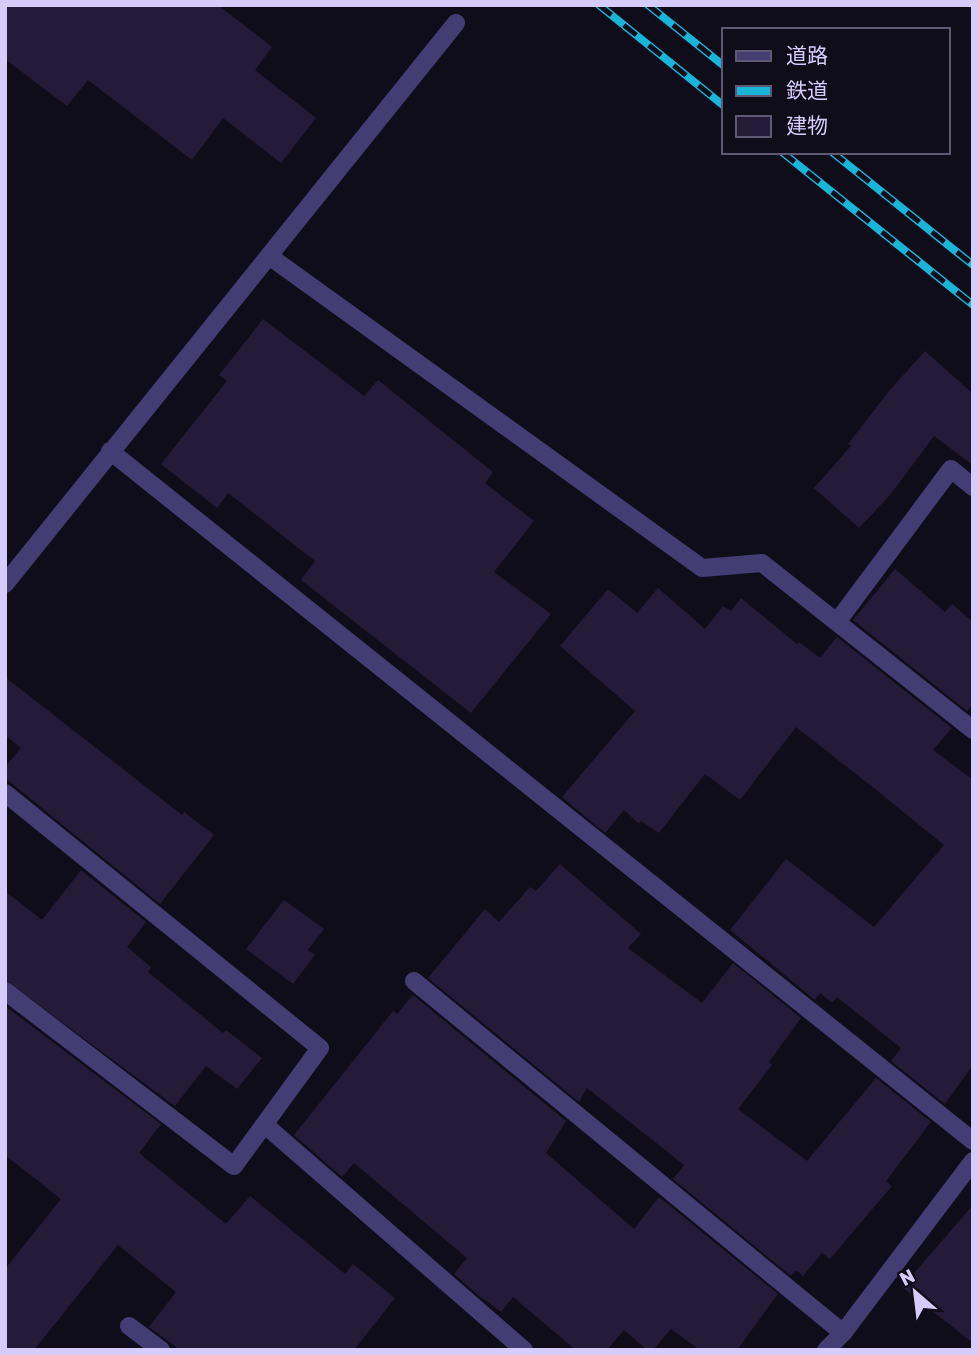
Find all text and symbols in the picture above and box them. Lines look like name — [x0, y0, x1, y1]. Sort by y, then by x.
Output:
legend — [722, 28, 950, 154]
text: 道路 — [786, 43, 828, 68]
text: 鉄道 — [786, 78, 828, 103]
text: 建物 — [786, 113, 828, 138]
north arrow — [880, 1257, 950, 1327]
text: N — [896, 1264, 919, 1291]

